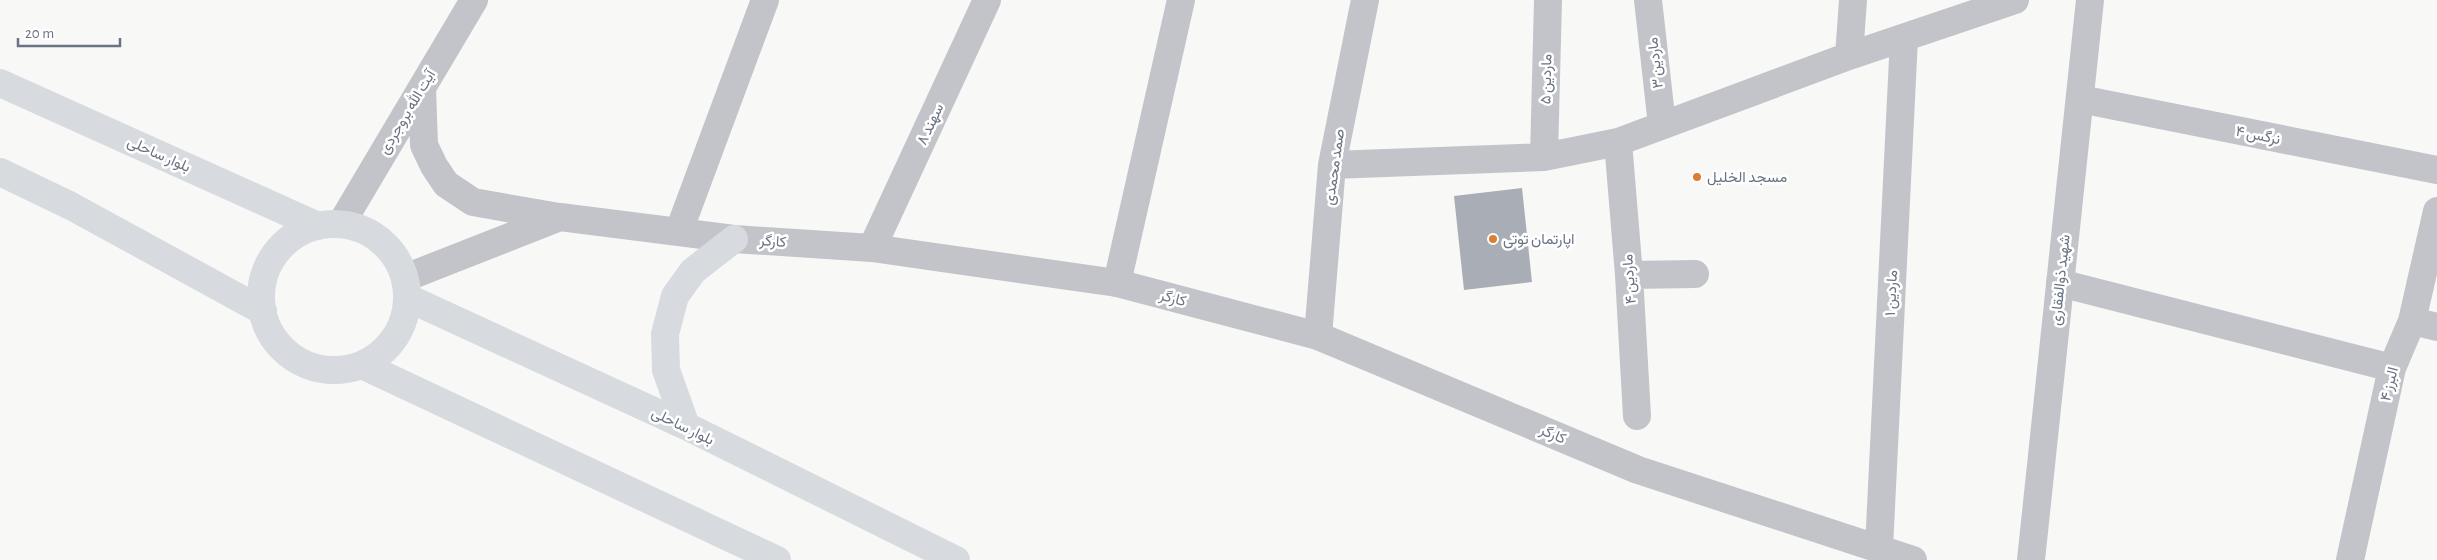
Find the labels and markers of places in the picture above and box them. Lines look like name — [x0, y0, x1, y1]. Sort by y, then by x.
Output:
place label: مسجد الخلیل — [1707, 170, 1787, 186]
marker: مسجد الخلیل — [1691, 171, 1703, 183]
place label: اپارتمان توتی — [1503, 232, 1575, 249]
marker: اپارتمان توتی — [1487, 233, 1499, 245]

